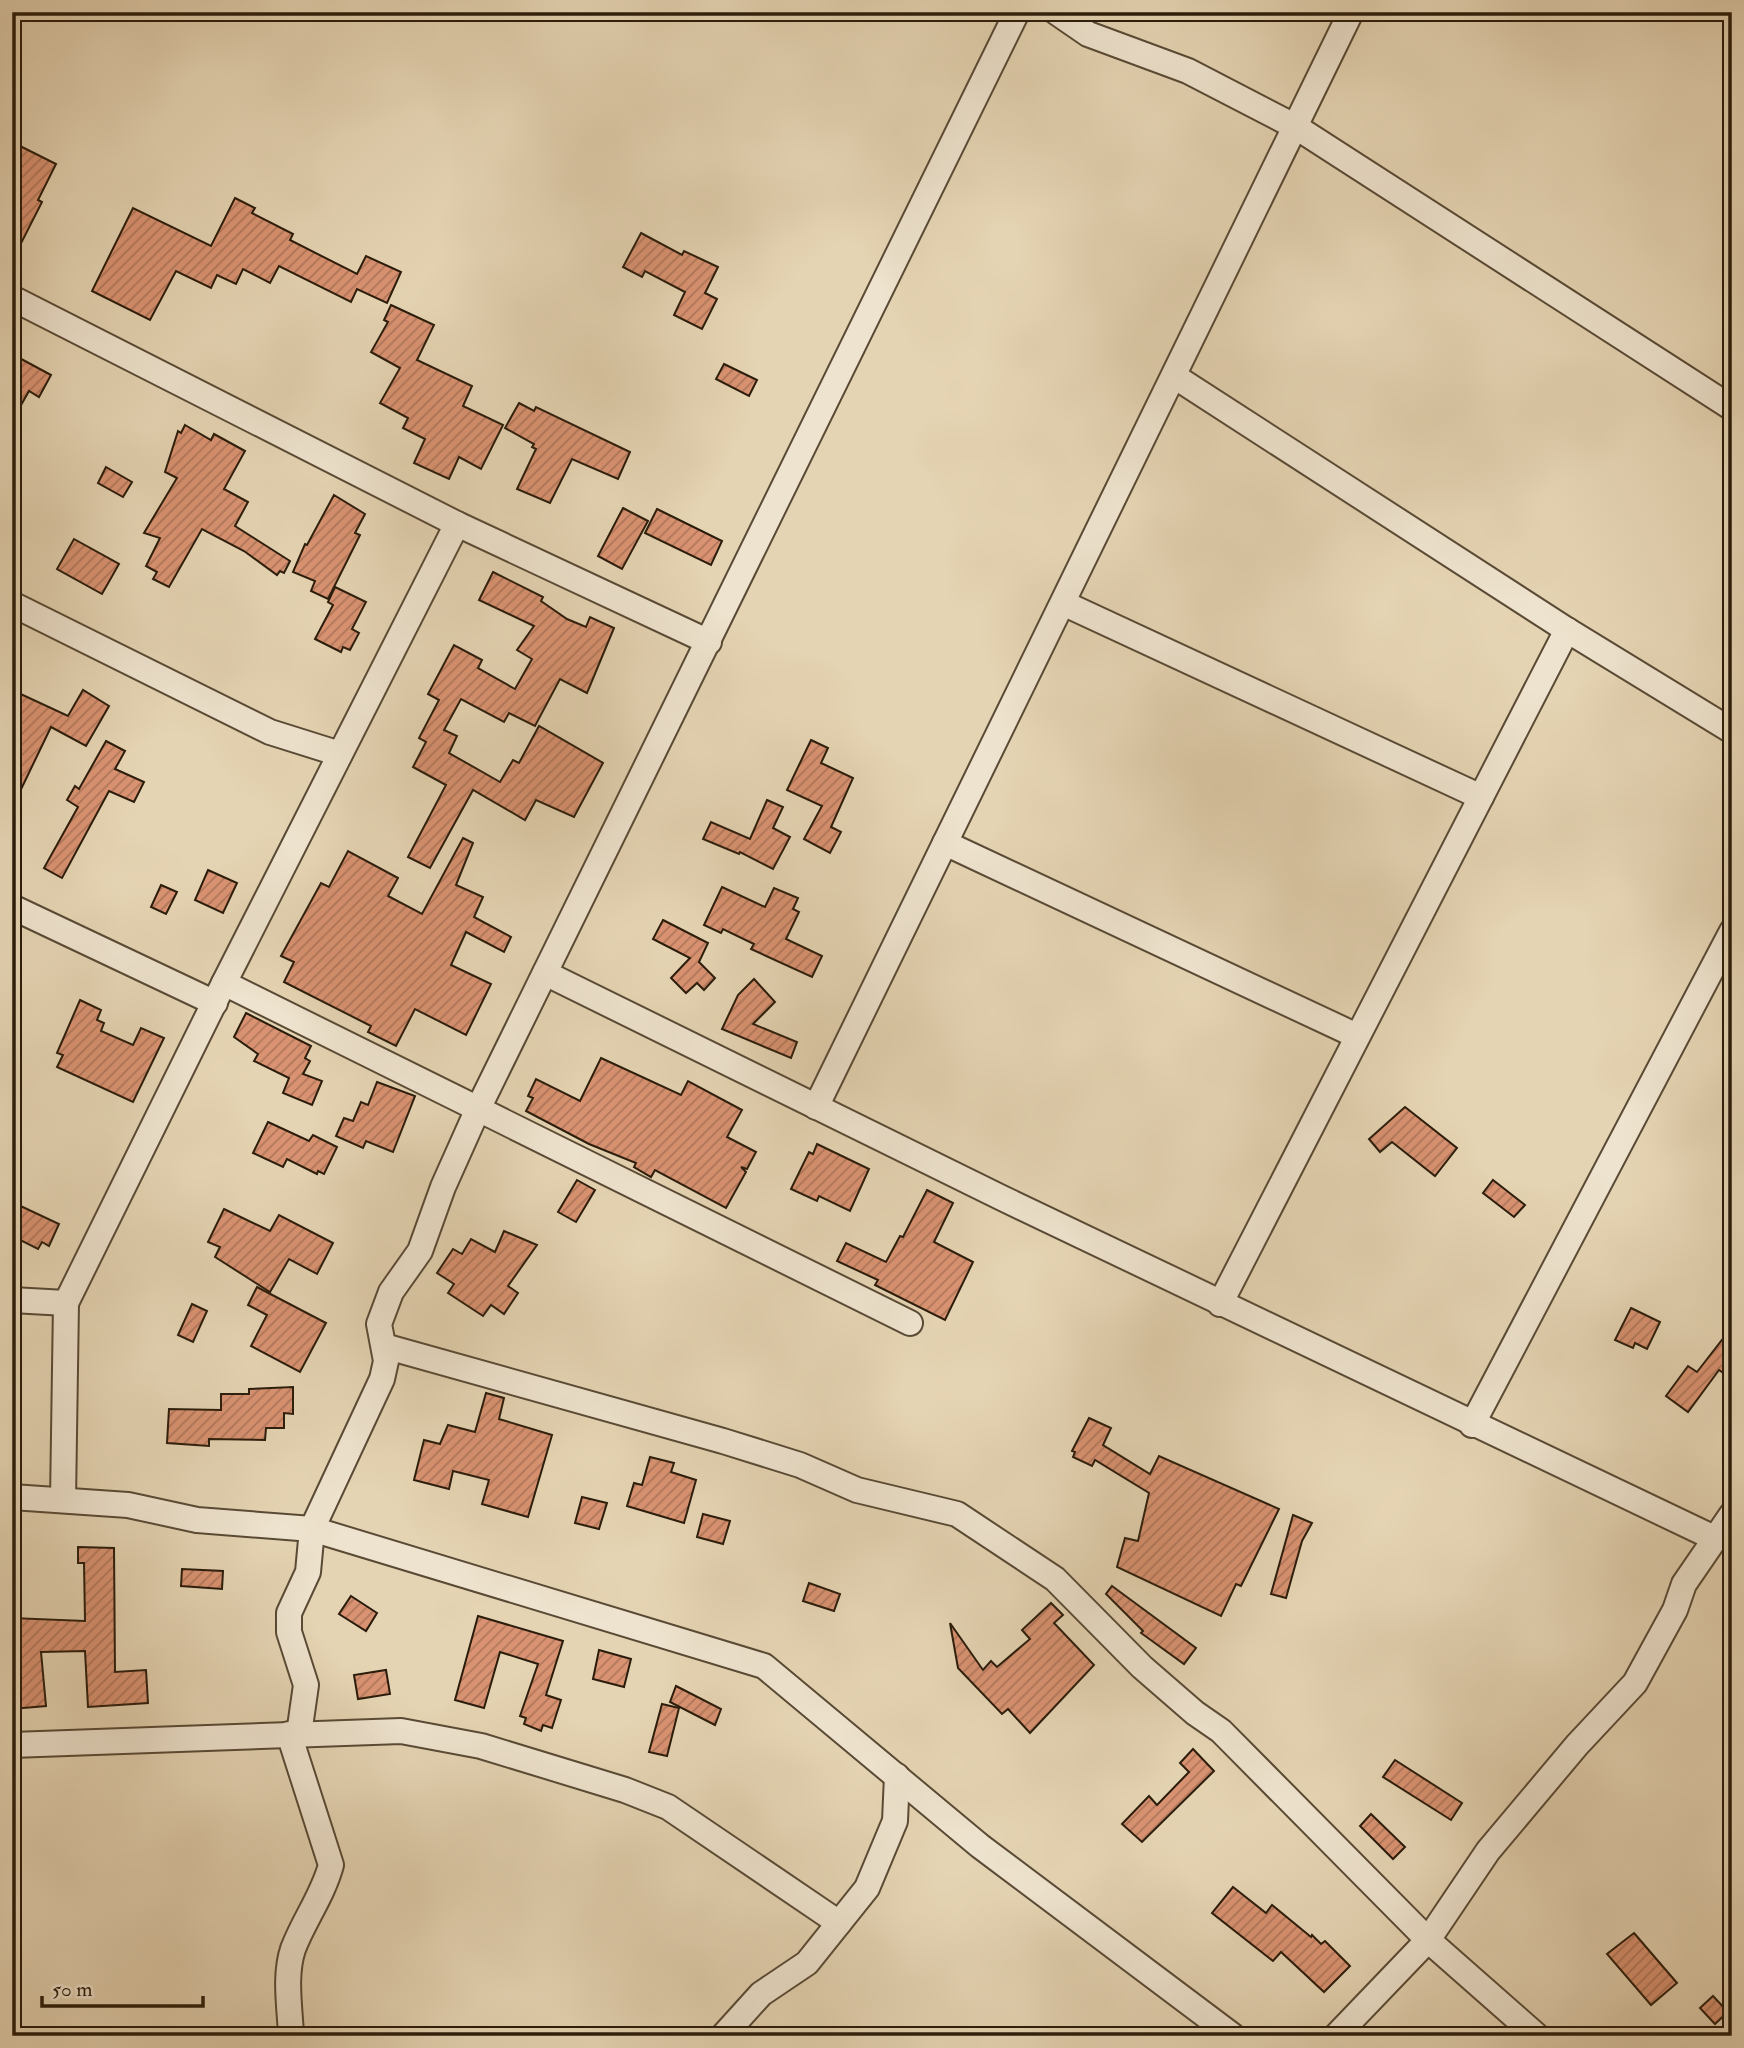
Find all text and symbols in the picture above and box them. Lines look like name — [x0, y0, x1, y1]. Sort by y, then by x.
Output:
scale bar — [42, 1964, 203, 2008]
text: 50 m — [52, 1976, 93, 2003]

